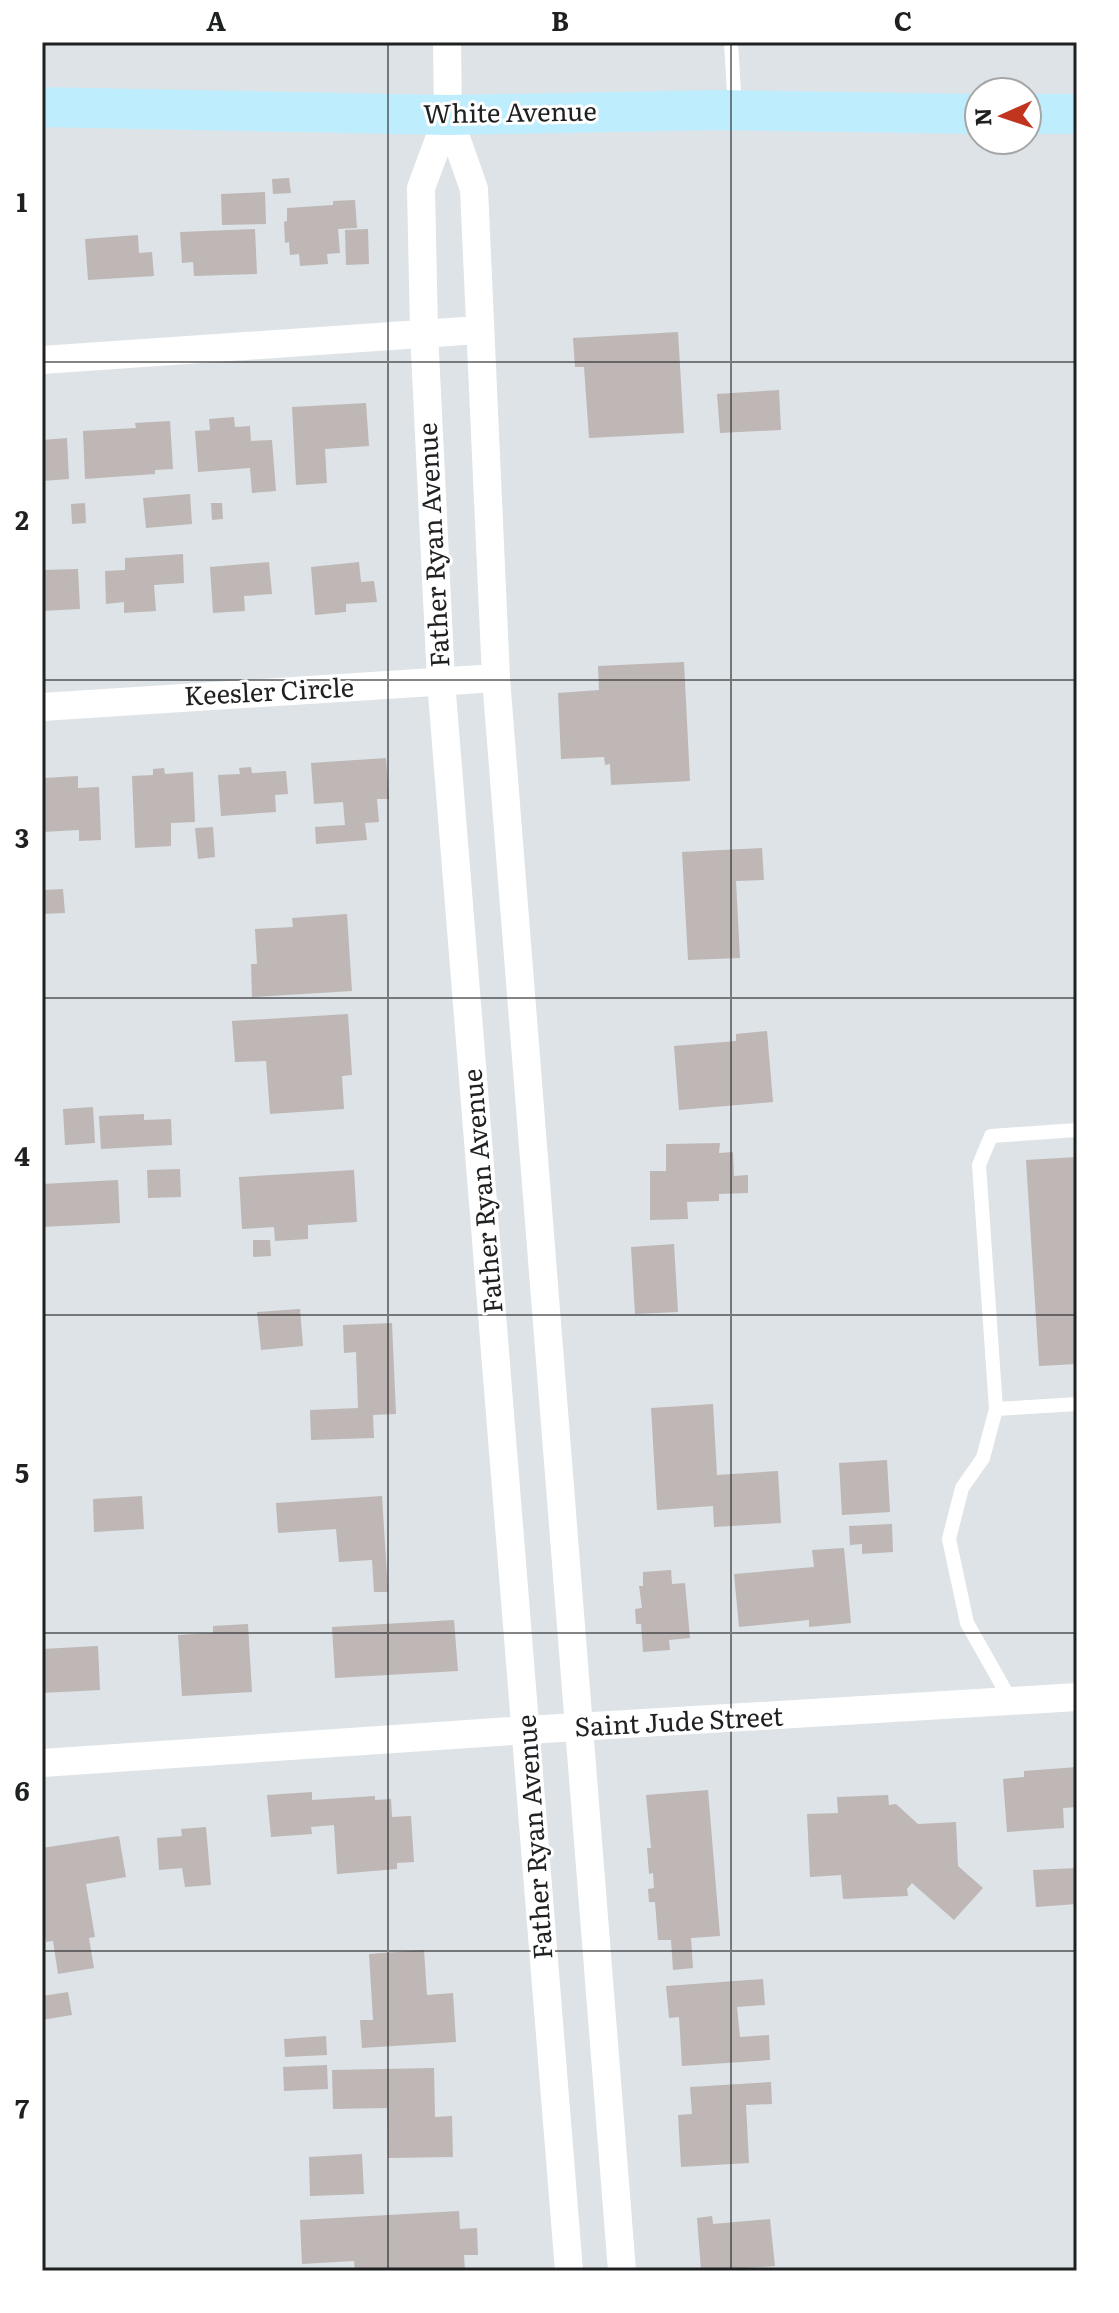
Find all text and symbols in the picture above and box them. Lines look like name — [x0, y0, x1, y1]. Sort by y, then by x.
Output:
text: A — [206, 0, 226, 39]
text: B — [551, 0, 569, 39]
text: C — [894, 0, 912, 39]
north arrow — [963, 76, 1043, 156]
street label: White Avenue — [423, 89, 597, 132]
text: N — [965, 107, 998, 127]
text: 1 — [17, 181, 28, 220]
street label: Father Ryan Avenue — [406, 422, 457, 669]
text: 2 — [15, 499, 29, 538]
street label: Keesler Circle — [183, 666, 355, 713]
text: 3 — [15, 817, 29, 856]
street label: Father Ryan Avenue — [450, 1067, 511, 1315]
text: 4 — [14, 1135, 30, 1174]
text: 5 — [15, 1452, 29, 1491]
street label: Saint Jude Street — [573, 1695, 785, 1744]
street label: Father Ryan Avenue — [504, 1713, 561, 1961]
text: 6 — [14, 1770, 30, 1809]
text: 7 — [15, 2088, 29, 2127]

